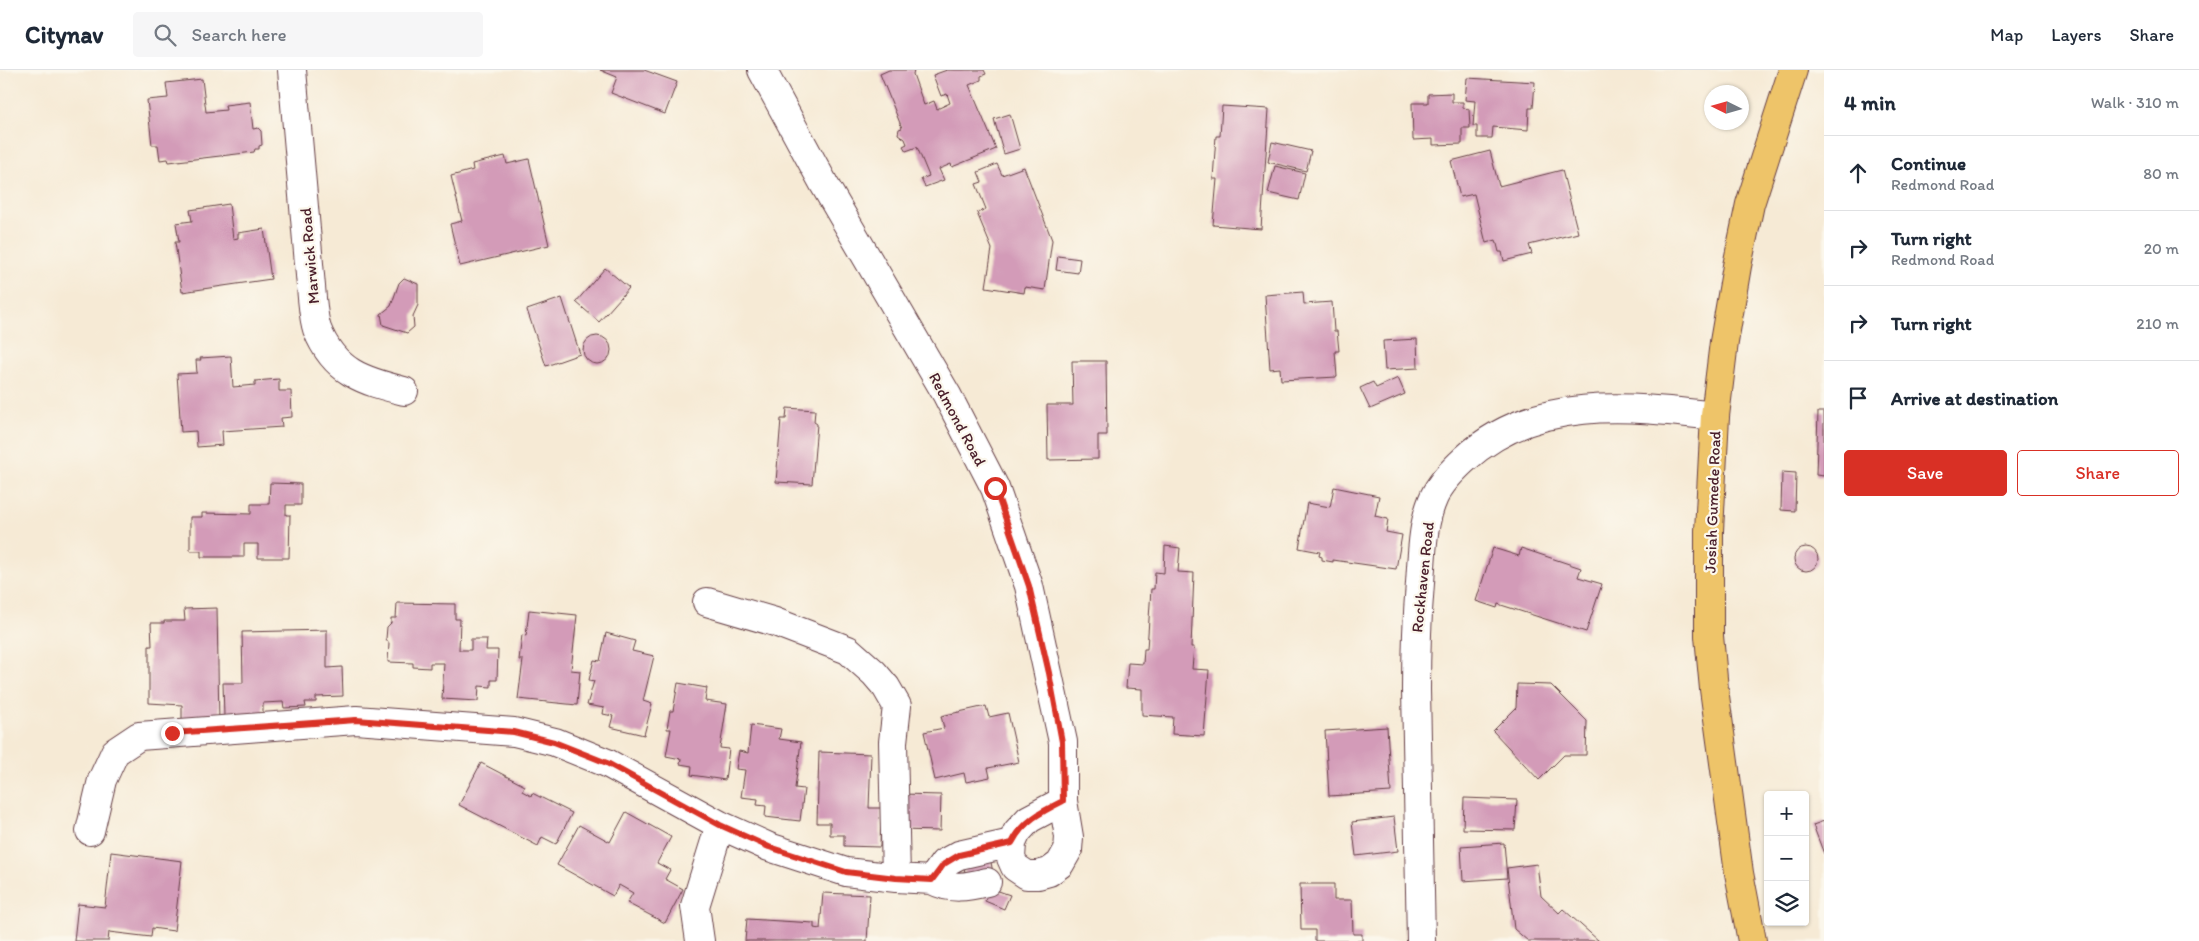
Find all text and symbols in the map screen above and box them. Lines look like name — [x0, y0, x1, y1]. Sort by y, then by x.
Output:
search box — [133, 12, 483, 57]
text: Citynav — [25, 20, 103, 49]
icon: search — [151, 21, 179, 49]
text: Search here — [191, 23, 287, 46]
text: Map — [1990, 24, 2023, 46]
text: Layers — [2051, 24, 2101, 46]
text: Share — [2129, 24, 2174, 46]
north arrow — [1704, 85, 1749, 130]
text: 4 min — [1844, 90, 1896, 115]
text: Walk · 310 m — [2091, 93, 2179, 112]
text: Continue — [1891, 152, 1966, 175]
icon: ahead — [1844, 159, 1872, 187]
text: 80 m — [2143, 164, 2179, 183]
text: Redmond Road — [1891, 175, 1994, 194]
street label: Marwick Road — [296, 207, 323, 305]
text: Turn right — [1891, 227, 1972, 250]
icon: right — [1844, 234, 1872, 262]
text: 20 m — [2144, 239, 2179, 258]
text: Redmond Road — [1891, 250, 1994, 269]
icon: right — [1844, 309, 1872, 337]
text: Turn right — [1891, 312, 1972, 335]
text: 210 m — [2136, 314, 2179, 333]
street label: Redmond Road — [925, 369, 990, 470]
icon: arrive — [1844, 384, 1872, 412]
text: Arrive at destination — [1891, 387, 2058, 410]
street label: Josiah Gumede Road — [1701, 430, 1724, 573]
button: Save — [1844, 450, 2007, 496]
button: Share — [2017, 450, 2179, 496]
route start — [984, 477, 1007, 500]
street label: Rockhaven Road — [1407, 520, 1438, 633]
route end — [161, 722, 184, 745]
map controls — [1764, 791, 1809, 926]
button: + — [1764, 791, 1809, 836]
button: − — [1764, 836, 1809, 881]
button: layers — [1764, 881, 1809, 926]

